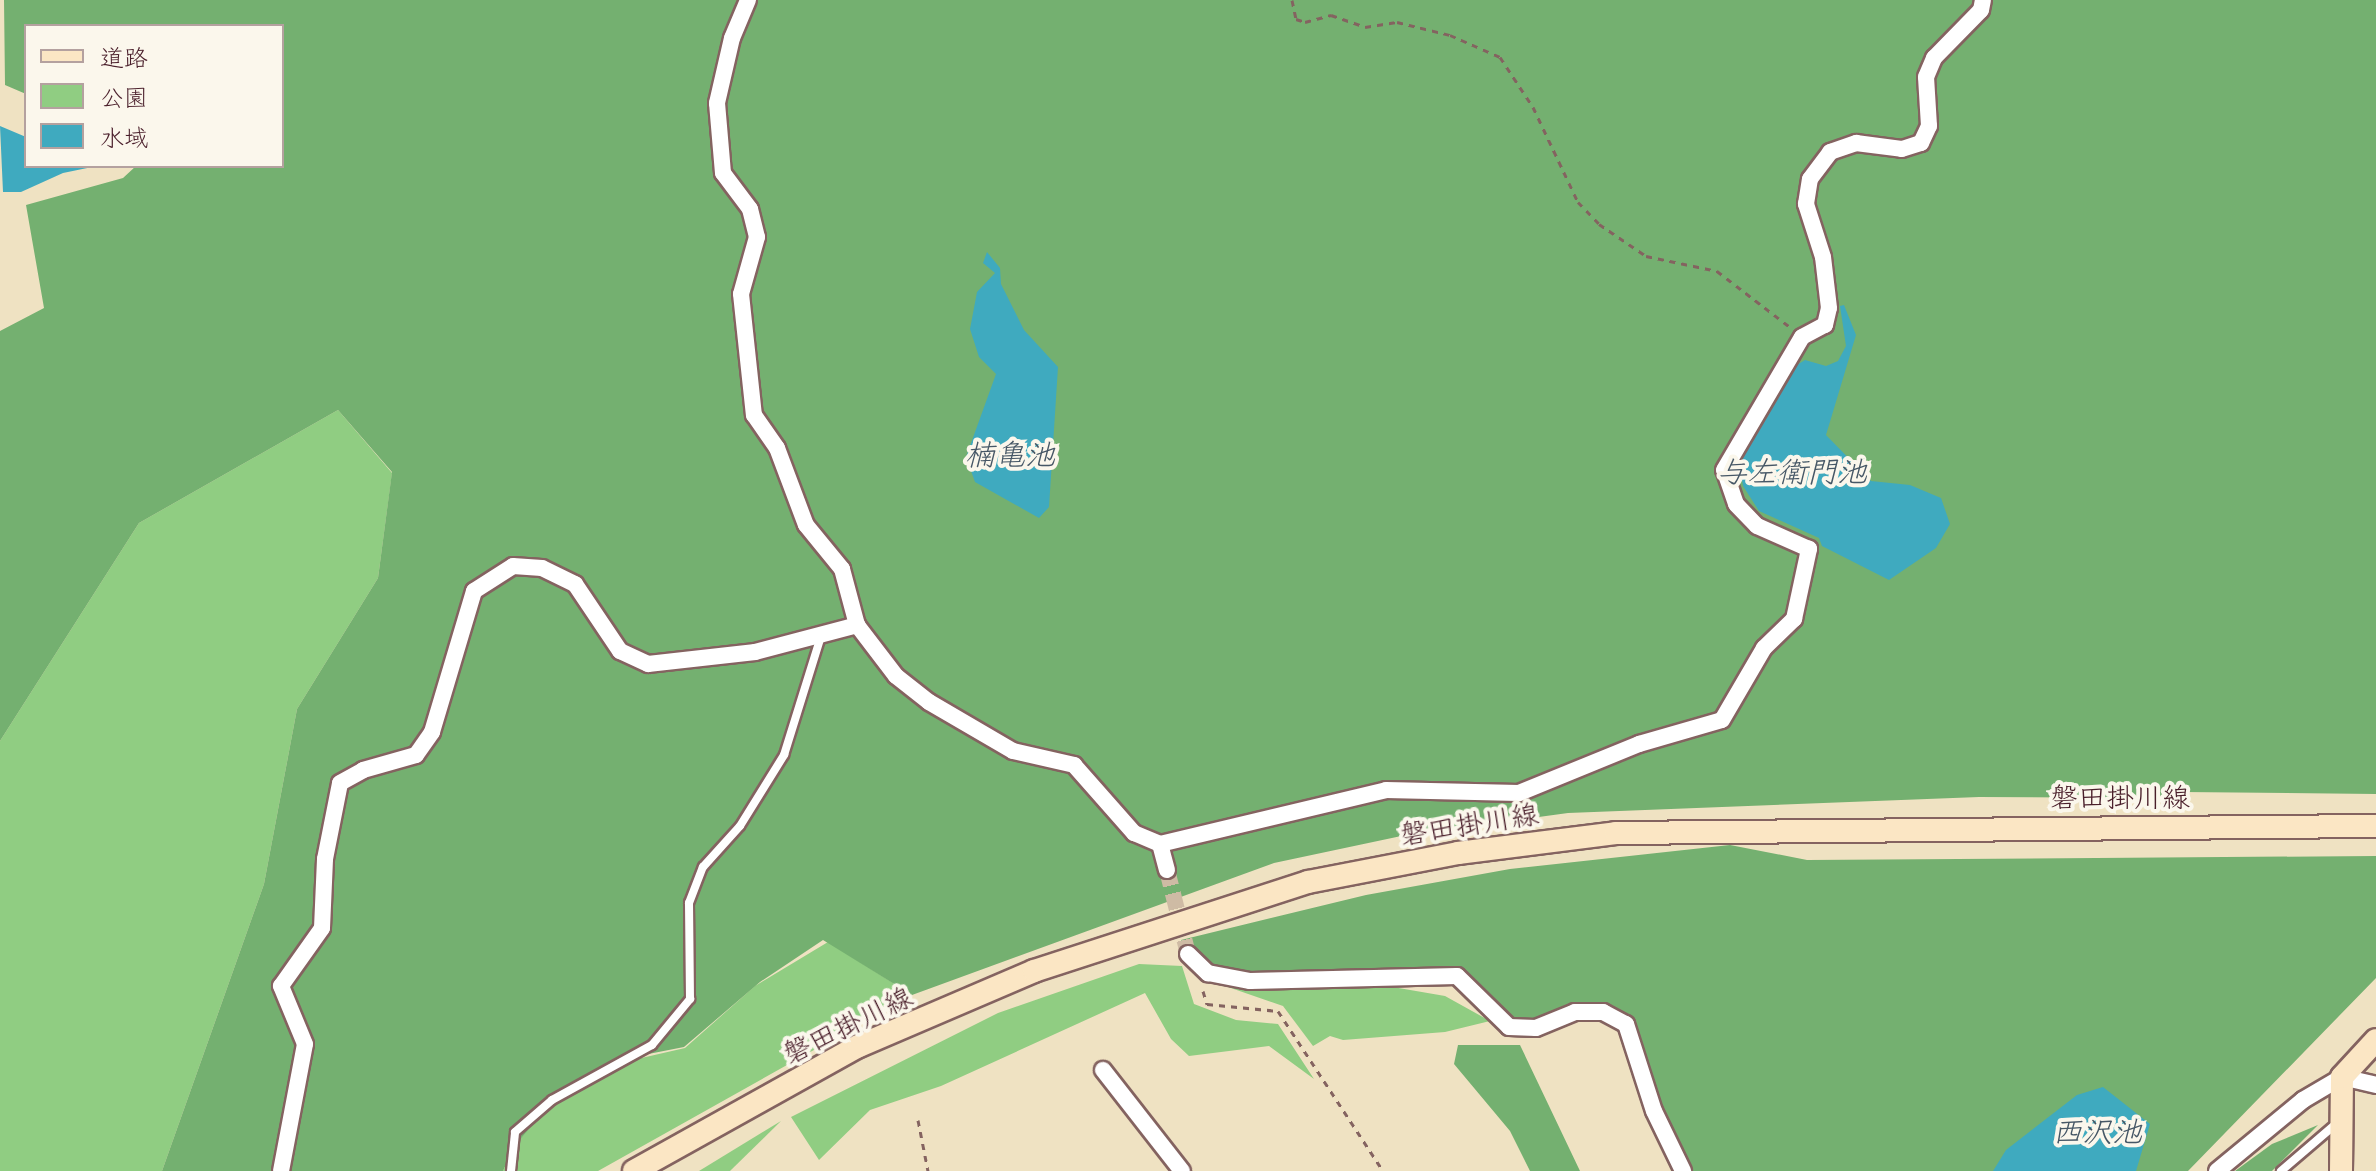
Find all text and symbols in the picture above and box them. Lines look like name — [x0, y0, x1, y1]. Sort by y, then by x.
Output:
legend — [24, 24, 284, 168]
text: 道路 — [100, 38, 148, 74]
text: 公園 — [100, 78, 148, 114]
text: 水域 — [100, 118, 148, 154]
water label: 楠亀池 — [965, 435, 1055, 471]
water label: 与左衛門池 — [1717, 452, 1867, 488]
street label: 磐田掛川線 — [2050, 779, 2190, 813]
street label: 磐田掛川線 — [1397, 795, 1541, 851]
street label: 磐田掛川線 — [777, 978, 917, 1070]
water label: 西沢池 — [2052, 1112, 2142, 1148]

